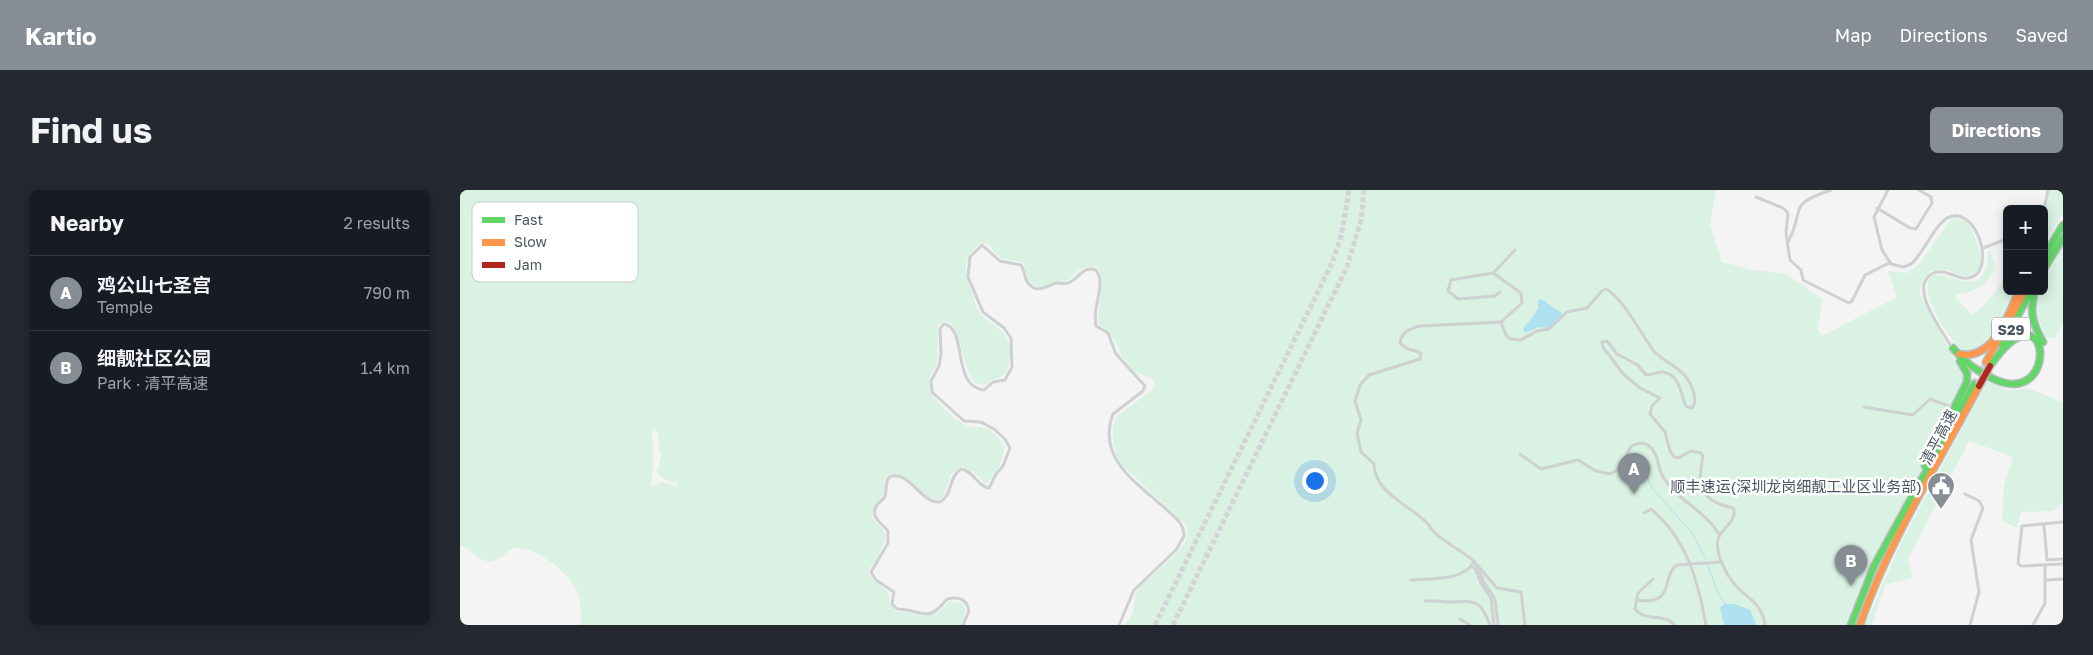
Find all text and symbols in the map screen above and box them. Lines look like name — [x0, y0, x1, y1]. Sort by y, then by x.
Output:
text: Kartio — [25, 21, 97, 50]
text: Map — [1835, 24, 1871, 46]
text: Directions — [1899, 24, 1987, 46]
text: Saved — [2015, 24, 2068, 46]
button: Directions — [1930, 107, 2063, 153]
text: Find us — [30, 109, 152, 151]
legend — [472, 202, 638, 282]
map controls — [2003, 205, 2048, 295]
button: + — [2003, 205, 2048, 250]
text: Nearby — [50, 210, 124, 236]
text: Fast — [514, 211, 543, 228]
text: 2 results — [344, 213, 410, 233]
text: Slow — [514, 233, 547, 250]
button: − — [2003, 250, 2048, 295]
text: Jam — [514, 256, 542, 273]
text: 鸡公山七圣宫 — [97, 273, 211, 296]
text: A — [60, 283, 72, 303]
text: 790 m — [364, 283, 410, 303]
text: Temple — [97, 297, 153, 317]
road number: S29 — [1992, 318, 2030, 340]
text: 细靓社区公园 — [97, 346, 211, 369]
text: B — [60, 358, 72, 378]
text: 1.4 km — [360, 358, 410, 378]
text: Park · 清平高速 — [97, 373, 208, 393]
street label: 清平高速 — [1916, 406, 1960, 468]
pin: A — [1618, 453, 1650, 494]
your location — [1302, 468, 1328, 494]
public building icon: 顺丰速运(深圳龙岗细靓工业区业务部) — [1926, 471, 1956, 510]
place label: 顺丰速运(深圳龙岗细靓工业区业务部) — [1671, 477, 1922, 495]
pin: B — [1835, 545, 1867, 586]

